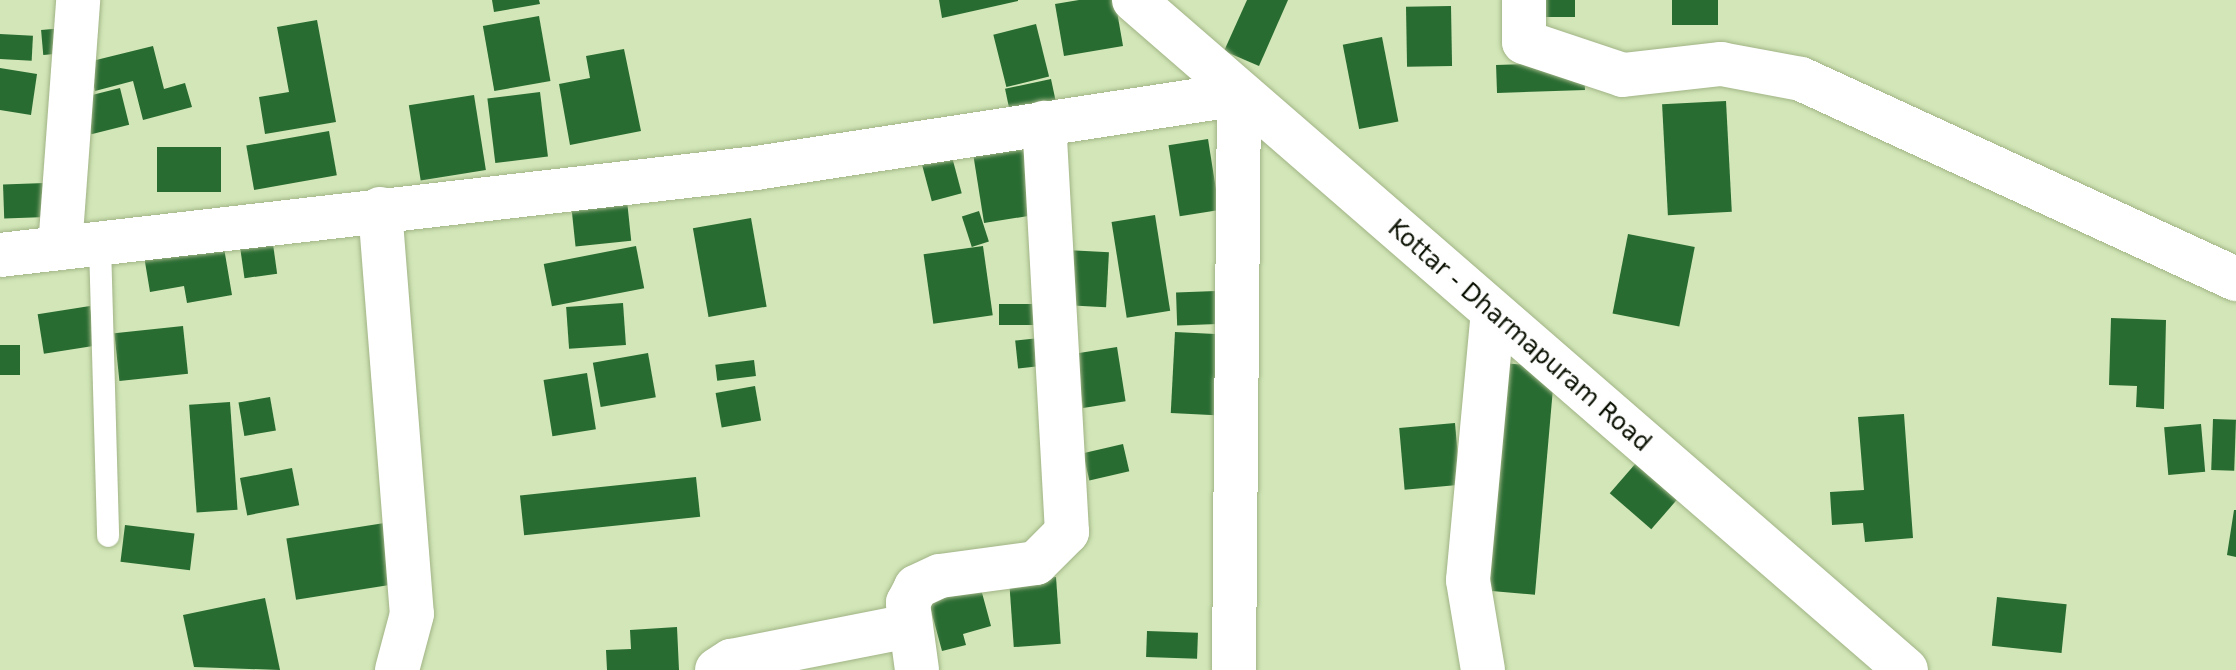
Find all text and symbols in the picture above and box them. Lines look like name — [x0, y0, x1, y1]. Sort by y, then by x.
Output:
street label: Kottar - Dharmapuram Road — [1382, 214, 1656, 458]

